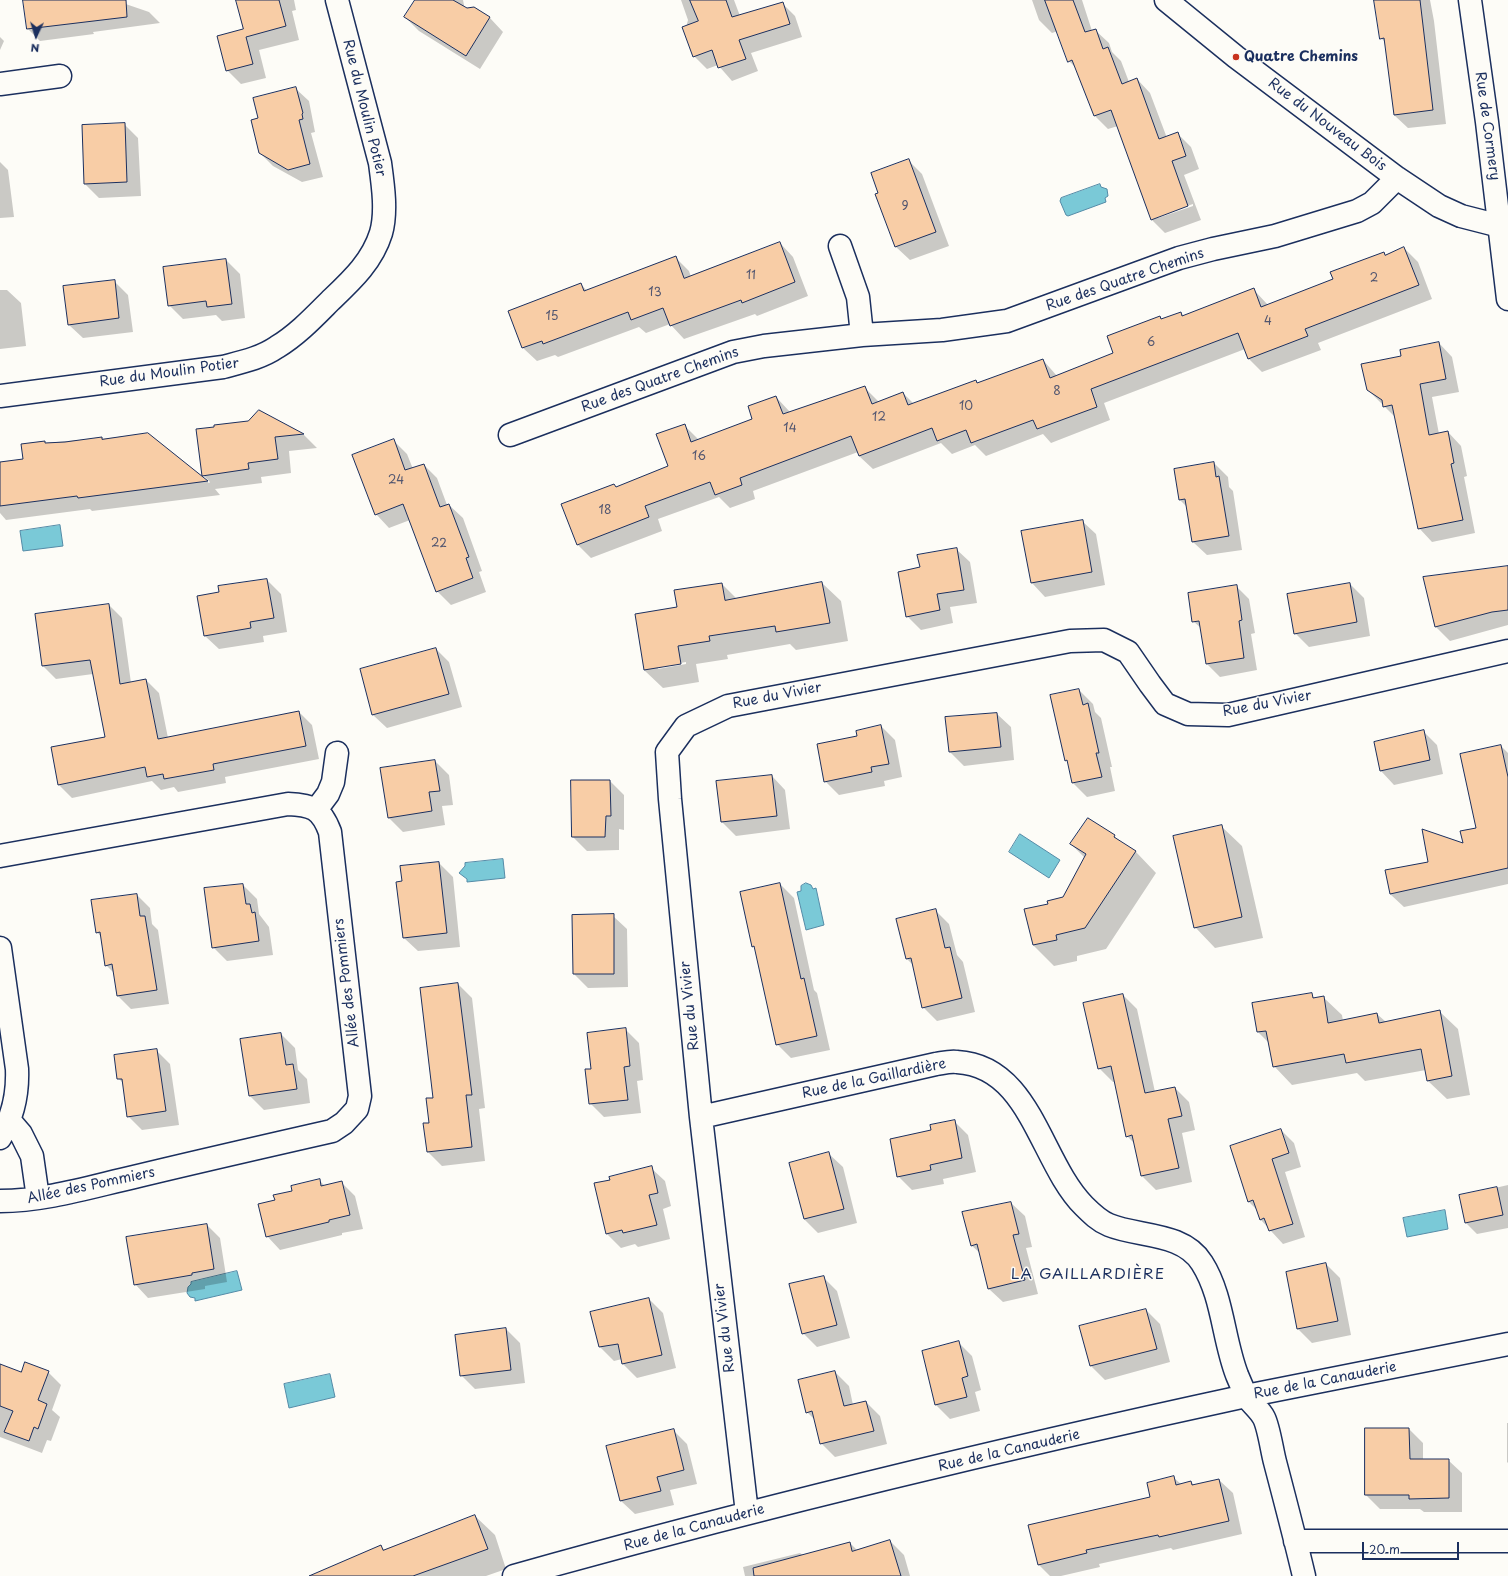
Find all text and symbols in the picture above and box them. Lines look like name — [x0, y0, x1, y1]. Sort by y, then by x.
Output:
north arrow — [16, 16, 56, 56]
street label: Rue du Moulin Potier — [339, 38, 389, 178]
text: N — [30, 40, 40, 57]
place label: Quatre Chemins — [1244, 49, 1358, 65]
marker: Quatre Chemins — [1231, 52, 1241, 62]
street label: Rue de Cormery — [1471, 70, 1503, 182]
street label: Rue du Nouveau Bois — [1265, 75, 1389, 175]
house number: 9 — [901, 200, 909, 214]
street label: Rue des Quatre Chemins — [1044, 245, 1206, 315]
house number: 11 — [746, 269, 756, 283]
house number: 2 — [1370, 272, 1378, 286]
house number: 13 — [648, 286, 662, 300]
house number: 15 — [545, 310, 559, 324]
house number: 4 — [1264, 315, 1272, 329]
house number: 6 — [1147, 336, 1155, 350]
street label: Rue des Quatre Chemins — [579, 344, 741, 416]
street label: Rue du Moulin Potier — [98, 355, 240, 391]
house number: 8 — [1053, 385, 1061, 399]
house number: 10 — [959, 400, 973, 414]
house number: 12 — [872, 411, 886, 425]
house number: 14 — [783, 422, 797, 436]
house number: 16 — [692, 450, 706, 464]
house number: 24 — [388, 474, 404, 488]
house number: 18 — [599, 504, 611, 518]
house number: 22 — [431, 537, 447, 551]
street label: Rue du Vivier — [731, 679, 823, 713]
street label: Rue du Vivier — [1221, 687, 1313, 721]
street label: Allée des Pommiers — [331, 917, 363, 1049]
street label: Rue du Vivier — [677, 960, 703, 1052]
street label: Rue de la Gaillardière — [800, 1056, 948, 1102]
street label: Allée des Pommiers — [26, 1164, 156, 1208]
district label: LA GAILLARDIÈRE — [1012, 1266, 1164, 1284]
street label: Rue du Vivier — [711, 1282, 739, 1374]
street label: Rue de la Canauderie — [1252, 1359, 1398, 1403]
street label: Rue de la Canauderie — [936, 1426, 1082, 1476]
street label: Rue de la Canauderie — [622, 1501, 766, 1555]
scale bar — [1364, 1534, 1461, 1560]
text: 20 m — [1369, 1540, 1400, 1558]

